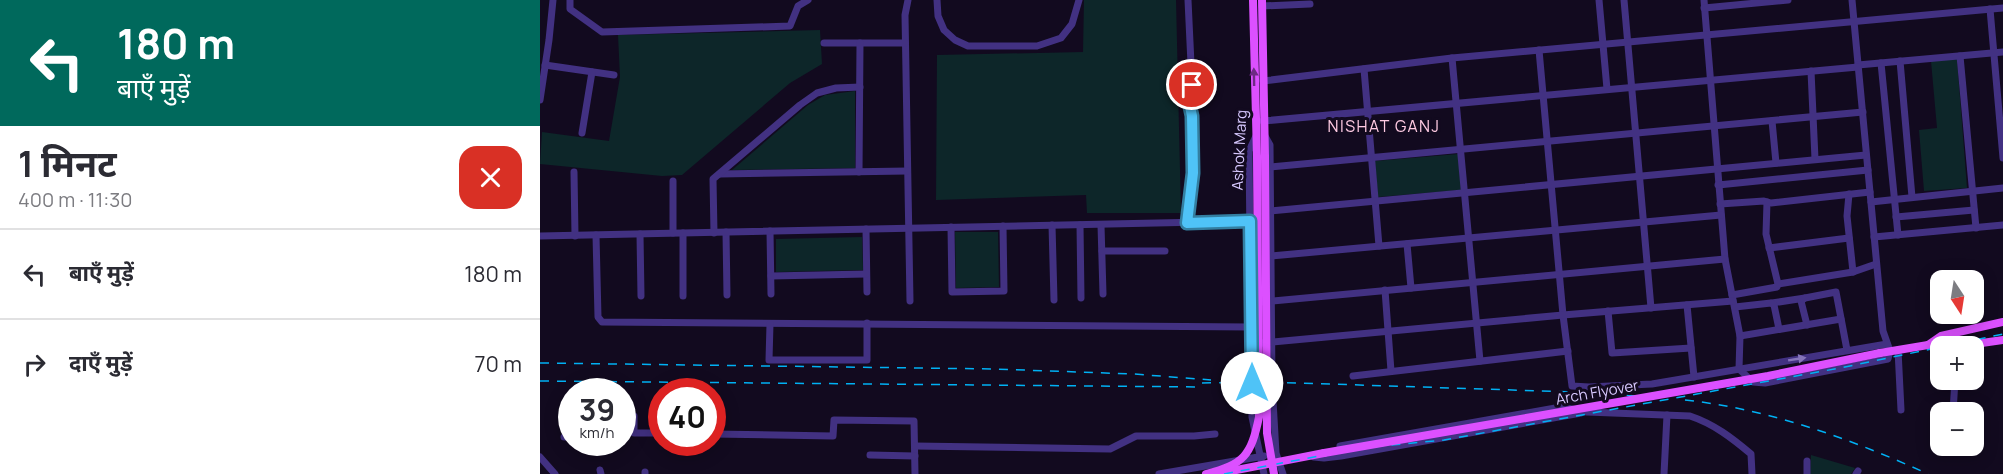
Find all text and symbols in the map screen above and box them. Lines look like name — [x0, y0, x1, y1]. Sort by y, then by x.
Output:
text: 180 m — [117, 14, 235, 72]
icon: left — [18, 24, 96, 102]
pin — [1166, 59, 1217, 110]
icon: arrive — [1175, 68, 1208, 101]
one-way arrow — [1249, 68, 1259, 87]
text: बाएँ मुड़ें — [117, 69, 190, 106]
street label: Ashok Marg — [1226, 109, 1252, 191]
district label: NISHAT GANJ — [1328, 115, 1440, 137]
text: 1 मिनट — [18, 139, 117, 188]
button: close — [459, 146, 522, 209]
text: 400 m · 11:30 — [18, 186, 133, 213]
icon: left — [18, 258, 51, 291]
text: बाएँ मुड़ें — [69, 258, 134, 288]
text: 180 m — [464, 259, 522, 289]
north arrow — [1930, 270, 1984, 324]
map controls — [1930, 270, 1984, 456]
button: + — [1930, 336, 1984, 390]
icon: right — [18, 348, 51, 381]
text: दाएँ मुड़ें — [69, 348, 132, 378]
text: 70 m — [474, 349, 522, 379]
position arrow — [1220, 351, 1284, 415]
one-way arrow — [1788, 354, 1807, 363]
street label: Arch Flyover — [1554, 374, 1641, 410]
speed limit sign: 40 — [648, 378, 726, 456]
text: 39 — [579, 389, 615, 430]
button: − — [1930, 402, 1984, 456]
text: km/h — [580, 422, 614, 443]

